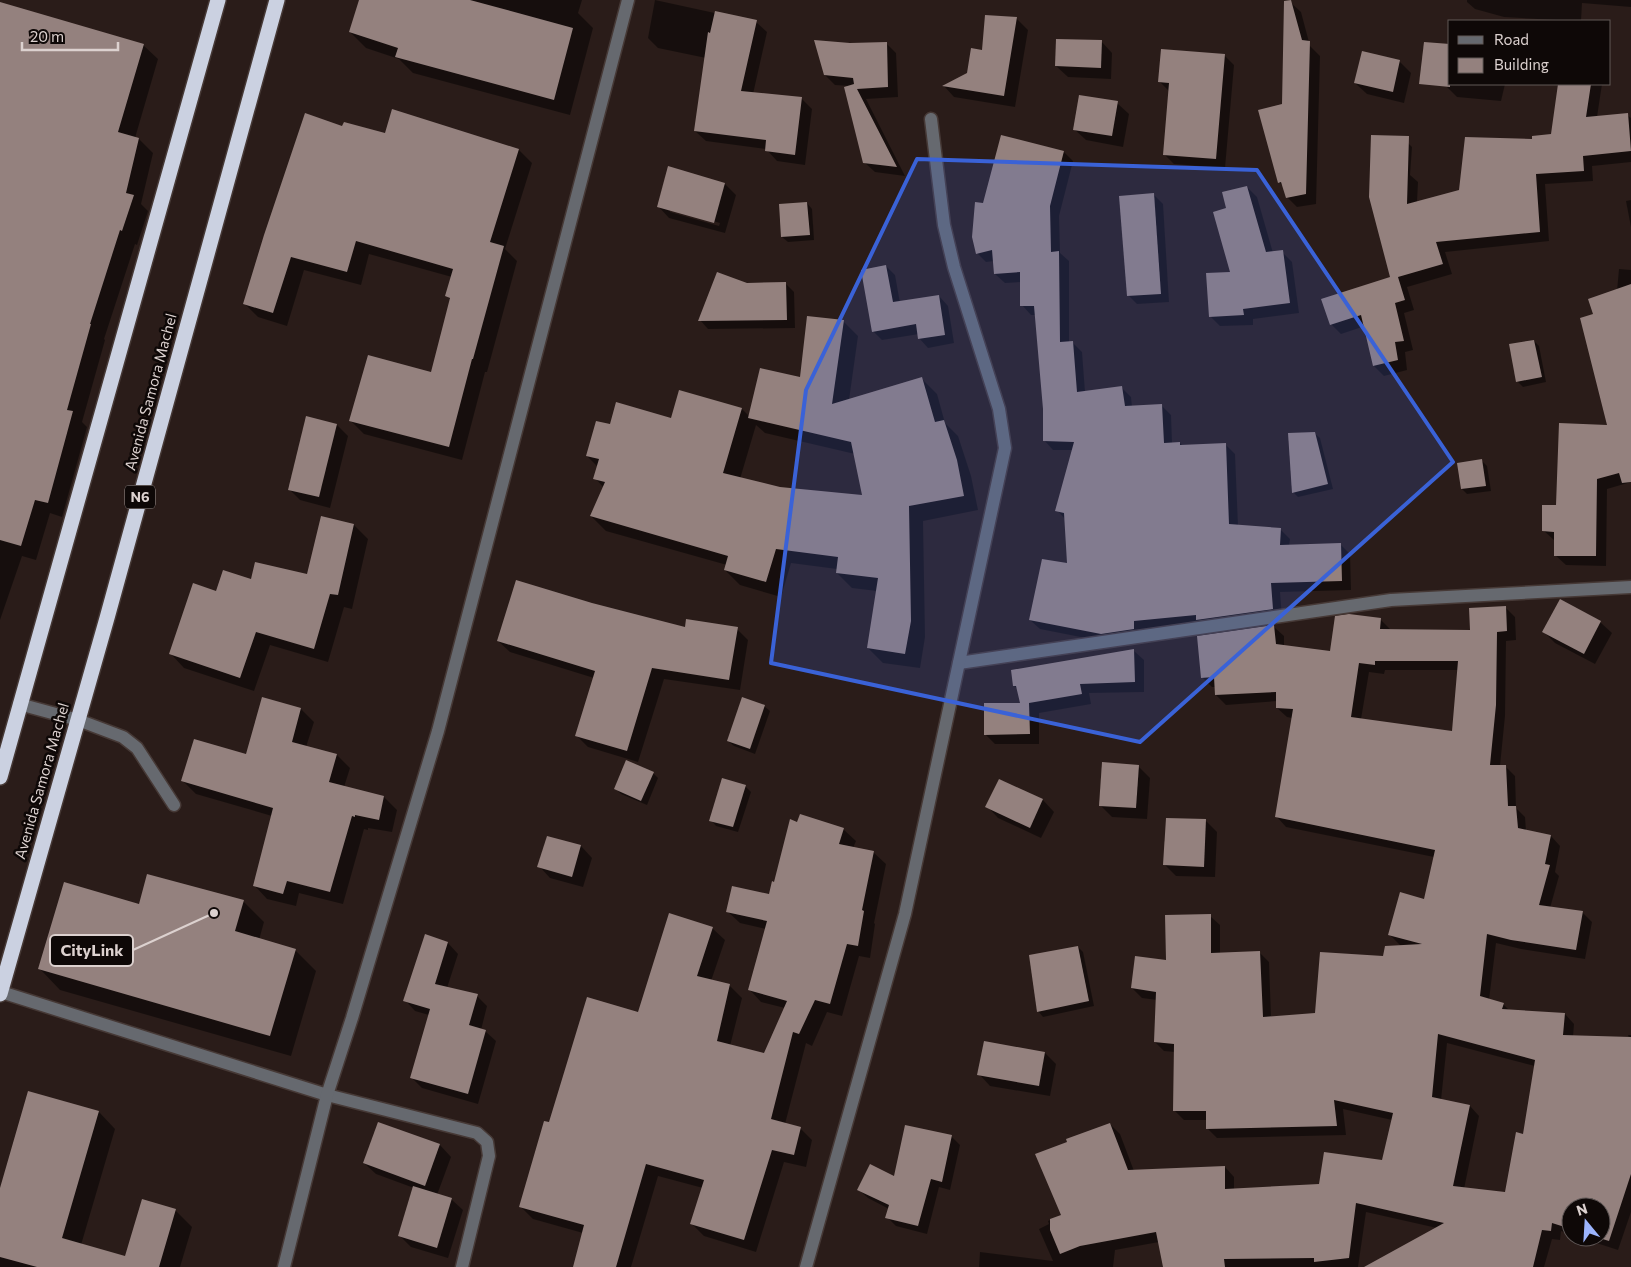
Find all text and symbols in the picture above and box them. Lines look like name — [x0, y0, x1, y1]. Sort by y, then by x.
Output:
scale bar — [22, 20, 119, 52]
legend — [1448, 20, 1611, 85]
text: 20 m — [30, 27, 64, 45]
text: Road — [1494, 30, 1529, 48]
text: Building — [1494, 55, 1549, 73]
street label: Avenida Samora Machel — [120, 311, 180, 472]
road number: N6 — [125, 486, 155, 508]
street label: Avenida Samora Machel — [10, 700, 72, 861]
callout: CityLink — [50, 935, 133, 966]
text: CityLink — [60, 940, 124, 959]
north arrow — [1561, 1197, 1611, 1247]
text: N — [1574, 1199, 1589, 1219]

